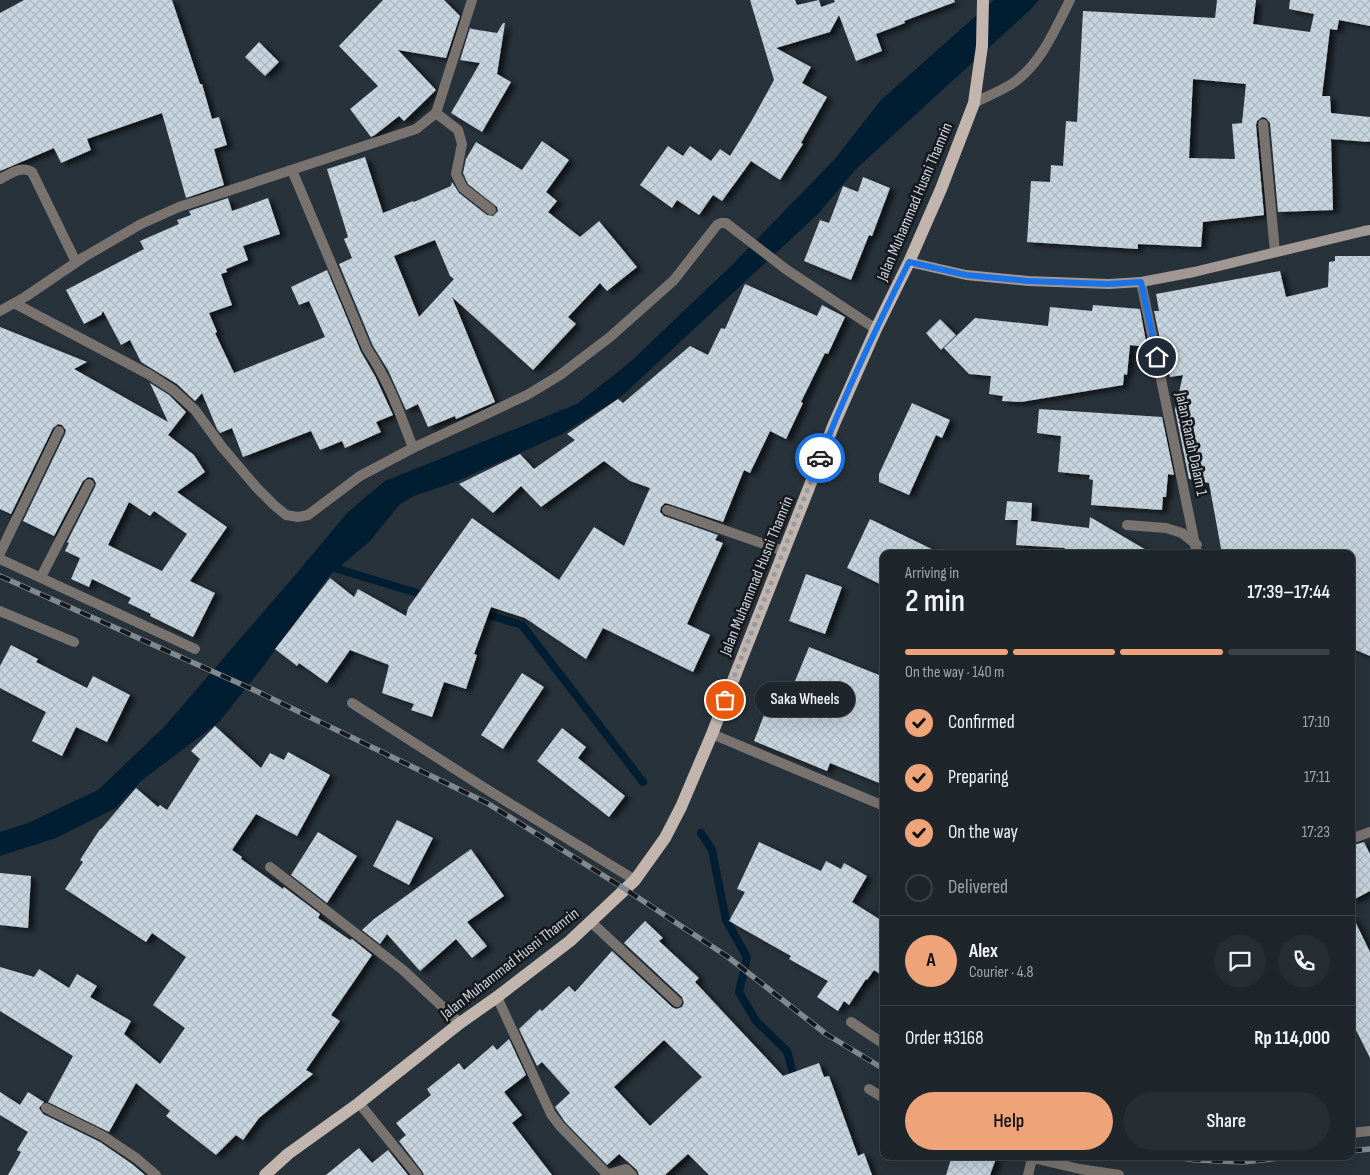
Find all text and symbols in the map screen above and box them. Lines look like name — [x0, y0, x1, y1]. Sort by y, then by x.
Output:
street label: Jalan Muhammad Husni Thamrin — [873, 120, 957, 285]
pin — [1136, 336, 1178, 378]
icon: home — [1143, 343, 1171, 371]
street label: Jalan Ranah Dalam 1 — [1171, 390, 1211, 498]
courier — [795, 433, 845, 483]
icon: car — [806, 444, 834, 472]
street label: Jalan Muhammad Husni Thamrin — [716, 494, 798, 659]
text: Arriving in — [905, 564, 959, 583]
text: 17:39–17:44 — [1247, 581, 1330, 604]
text: 2 min — [905, 582, 965, 621]
text: On the way · 140 m — [905, 663, 1004, 682]
pin — [704, 679, 746, 721]
callout: Saka Wheels — [755, 682, 855, 718]
icon: bag — [711, 686, 739, 714]
text: Saka Wheels — [770, 690, 840, 709]
icon: check — [905, 709, 933, 737]
text: Confirmed — [948, 711, 1015, 734]
text: 17:10 — [1302, 713, 1330, 732]
icon: check — [905, 764, 933, 792]
text: Preparing — [948, 766, 1009, 789]
text: 17:11 — [1304, 768, 1330, 787]
icon: check — [905, 819, 933, 847]
text: On the way — [948, 821, 1018, 844]
text: 17:23 — [1302, 823, 1330, 842]
text: Delivered — [948, 876, 1008, 899]
street label: Jalan Muhammad Husni Thamrin — [436, 904, 583, 1024]
button: chat — [1214, 935, 1266, 987]
button: phone — [1278, 935, 1330, 987]
text: Alex — [969, 940, 998, 963]
text: A — [926, 949, 936, 972]
text: Courier · 4.8 — [969, 963, 1033, 982]
text: Order #3168 — [905, 1027, 983, 1050]
text: Rp 114,000 — [1254, 1027, 1330, 1050]
button: Help — [905, 1092, 1113, 1150]
button: Share — [1123, 1092, 1330, 1150]

